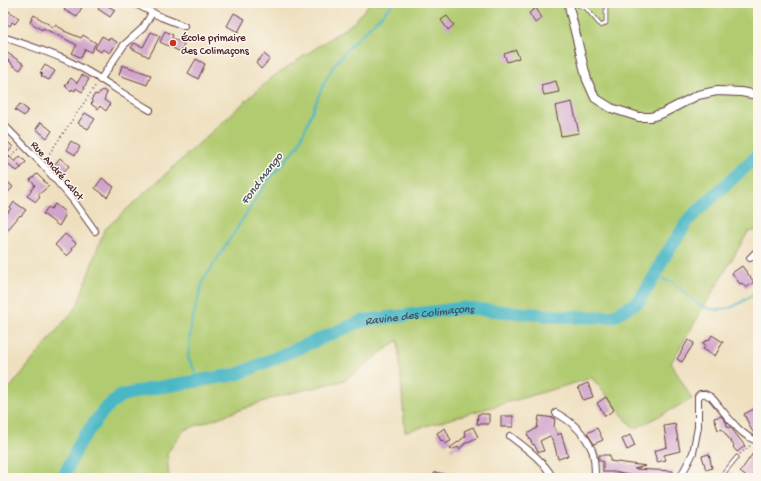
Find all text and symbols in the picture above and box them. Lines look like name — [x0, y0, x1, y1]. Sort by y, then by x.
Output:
place label: École primaire des Colimaçons — [181, 32, 250, 58]
marker: École primaire des Colimaçons — [168, 38, 178, 48]
street label: Rue André Calot — [28, 139, 86, 204]
water label: Fond Mango — [238, 150, 287, 208]
water label: Ravine des Colimaçons — [364, 303, 476, 330]

